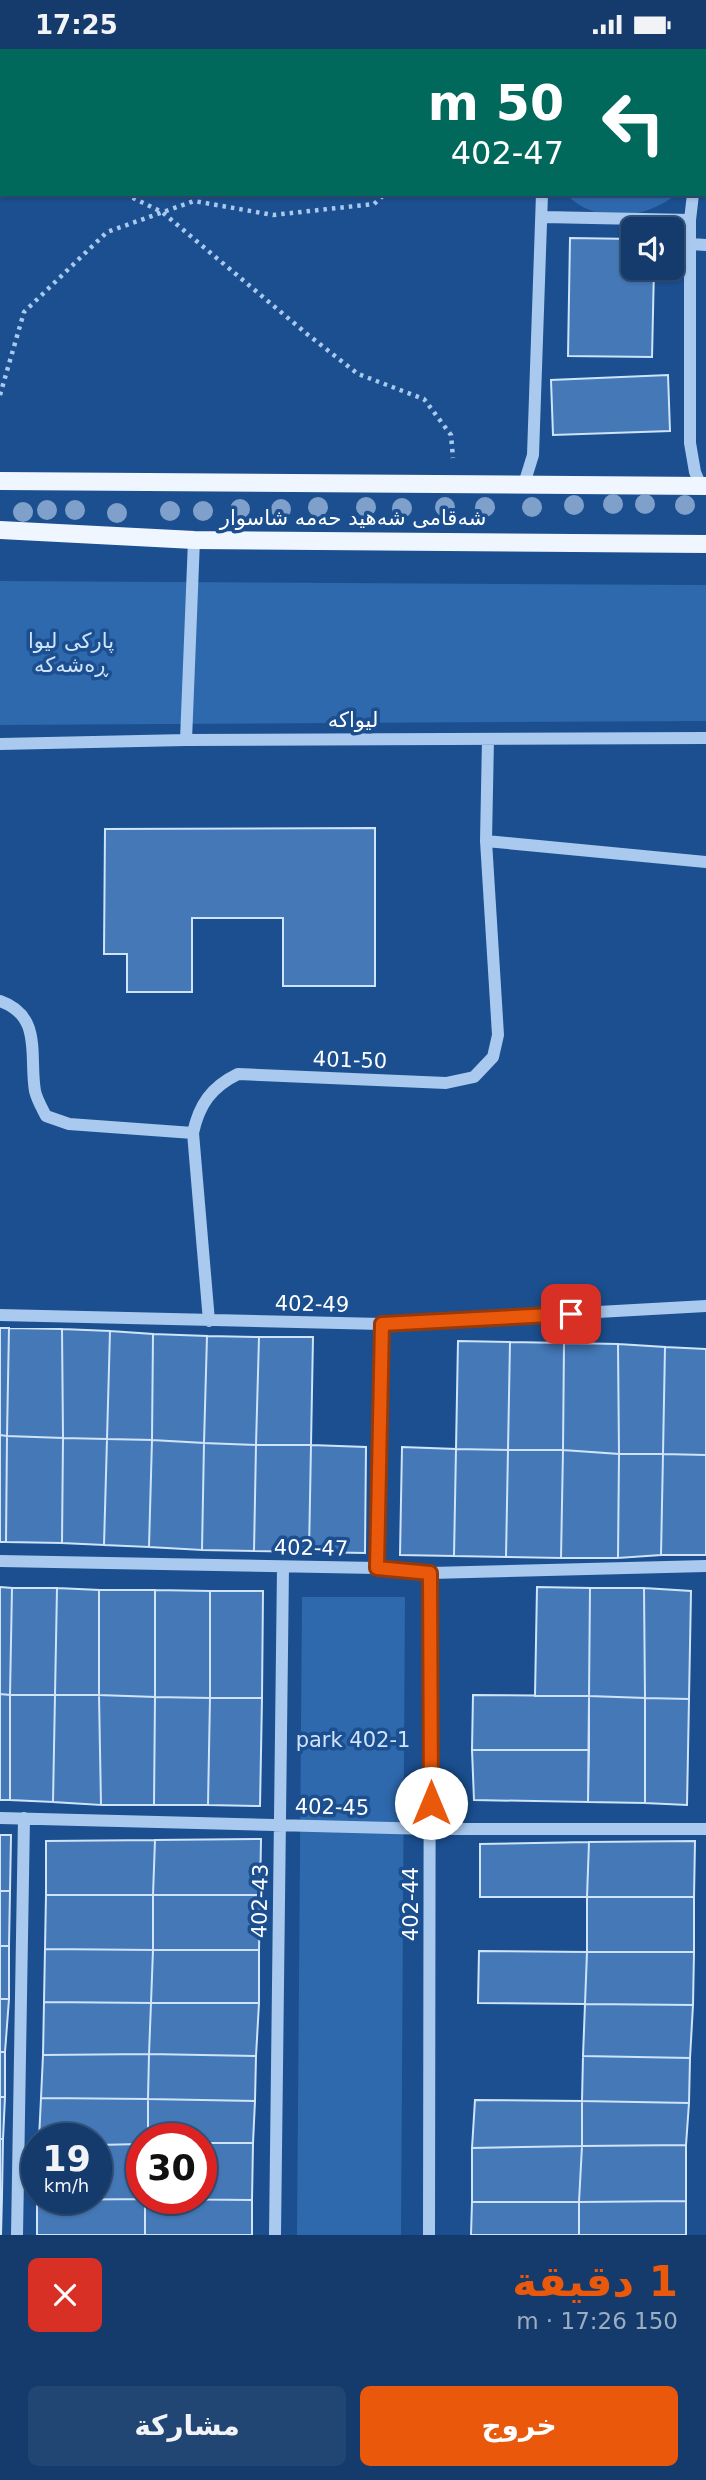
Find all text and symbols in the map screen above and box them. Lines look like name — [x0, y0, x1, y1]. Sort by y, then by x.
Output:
text: 17:25 — [35, 10, 118, 40]
text: 50 m — [428, 75, 564, 132]
icon: left — [588, 77, 679, 168]
text: 402-47 — [451, 134, 564, 172]
map controls — [621, 217, 684, 280]
button: sound — [621, 217, 684, 280]
street label: شەقامی شەهید حەمە شاسوار — [219, 506, 486, 530]
park label: پارکی لیوا ڕەشەکە — [28, 629, 114, 677]
street label: لیواکە — [328, 708, 378, 732]
street label: 401-50 — [312, 1047, 388, 1073]
pin — [541, 1284, 601, 1344]
street label: 402-49 — [275, 1291, 349, 1317]
icon: arrive — [552, 1295, 590, 1333]
street label: 402-47 — [274, 1535, 348, 1561]
park label: park 402-1 — [296, 1728, 410, 1752]
position arrow — [394, 1766, 468, 1840]
street label: 402-45 — [295, 1794, 369, 1820]
street label: 402-43 — [247, 1864, 273, 1938]
street label: 402-44 — [399, 1867, 423, 1941]
speed limit sign: 30 — [126, 2123, 217, 2214]
text: 19 — [42, 2139, 91, 2179]
text: km/h — [44, 2175, 89, 2196]
text: 1 دقيقة — [512, 2257, 678, 2306]
button: close — [28, 2258, 102, 2332]
text: 150 m · 17:26 — [516, 2308, 678, 2334]
button: مشاركة — [28, 2386, 346, 2466]
button: خروج — [360, 2386, 678, 2466]

